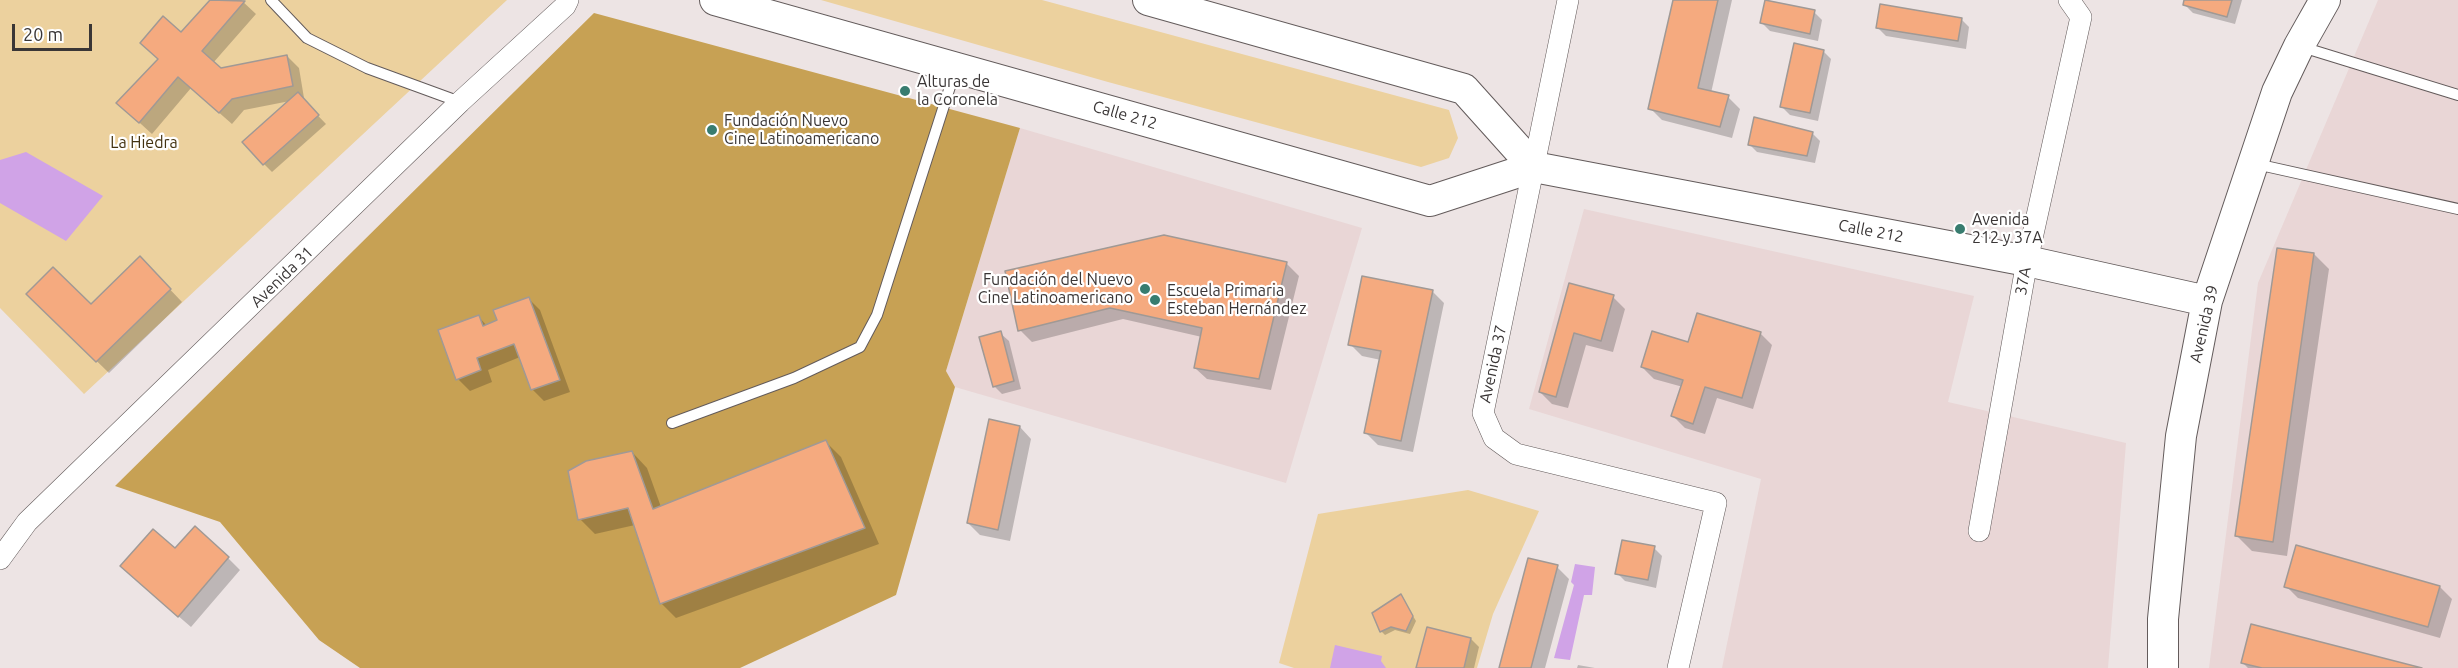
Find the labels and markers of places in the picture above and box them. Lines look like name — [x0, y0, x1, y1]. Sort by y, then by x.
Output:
place label: Alturas de la Coronela — [917, 72, 998, 110]
marker: Alturas de la Coronela — [898, 84, 912, 98]
place label: Fundación Nuevo Cine Latinoamericano — [724, 111, 879, 149]
marker: Fundación Nuevo Cine Latinoamericano — [705, 123, 719, 137]
place label: Avenida 212 y 37A — [1972, 210, 2043, 248]
marker: Avenida 212 y 37A — [1953, 222, 1967, 236]
place label: Fundación del Nuevo Cine Latinoamericano — [978, 270, 1133, 308]
place label: Escuela Primaria Esteban Hernández — [1167, 281, 1306, 319]
marker: Fundación del Nuevo Cine Latinoamericano — [1138, 282, 1152, 296]
marker: Escuela Primaria Esteban Hernández — [1148, 293, 1162, 307]

